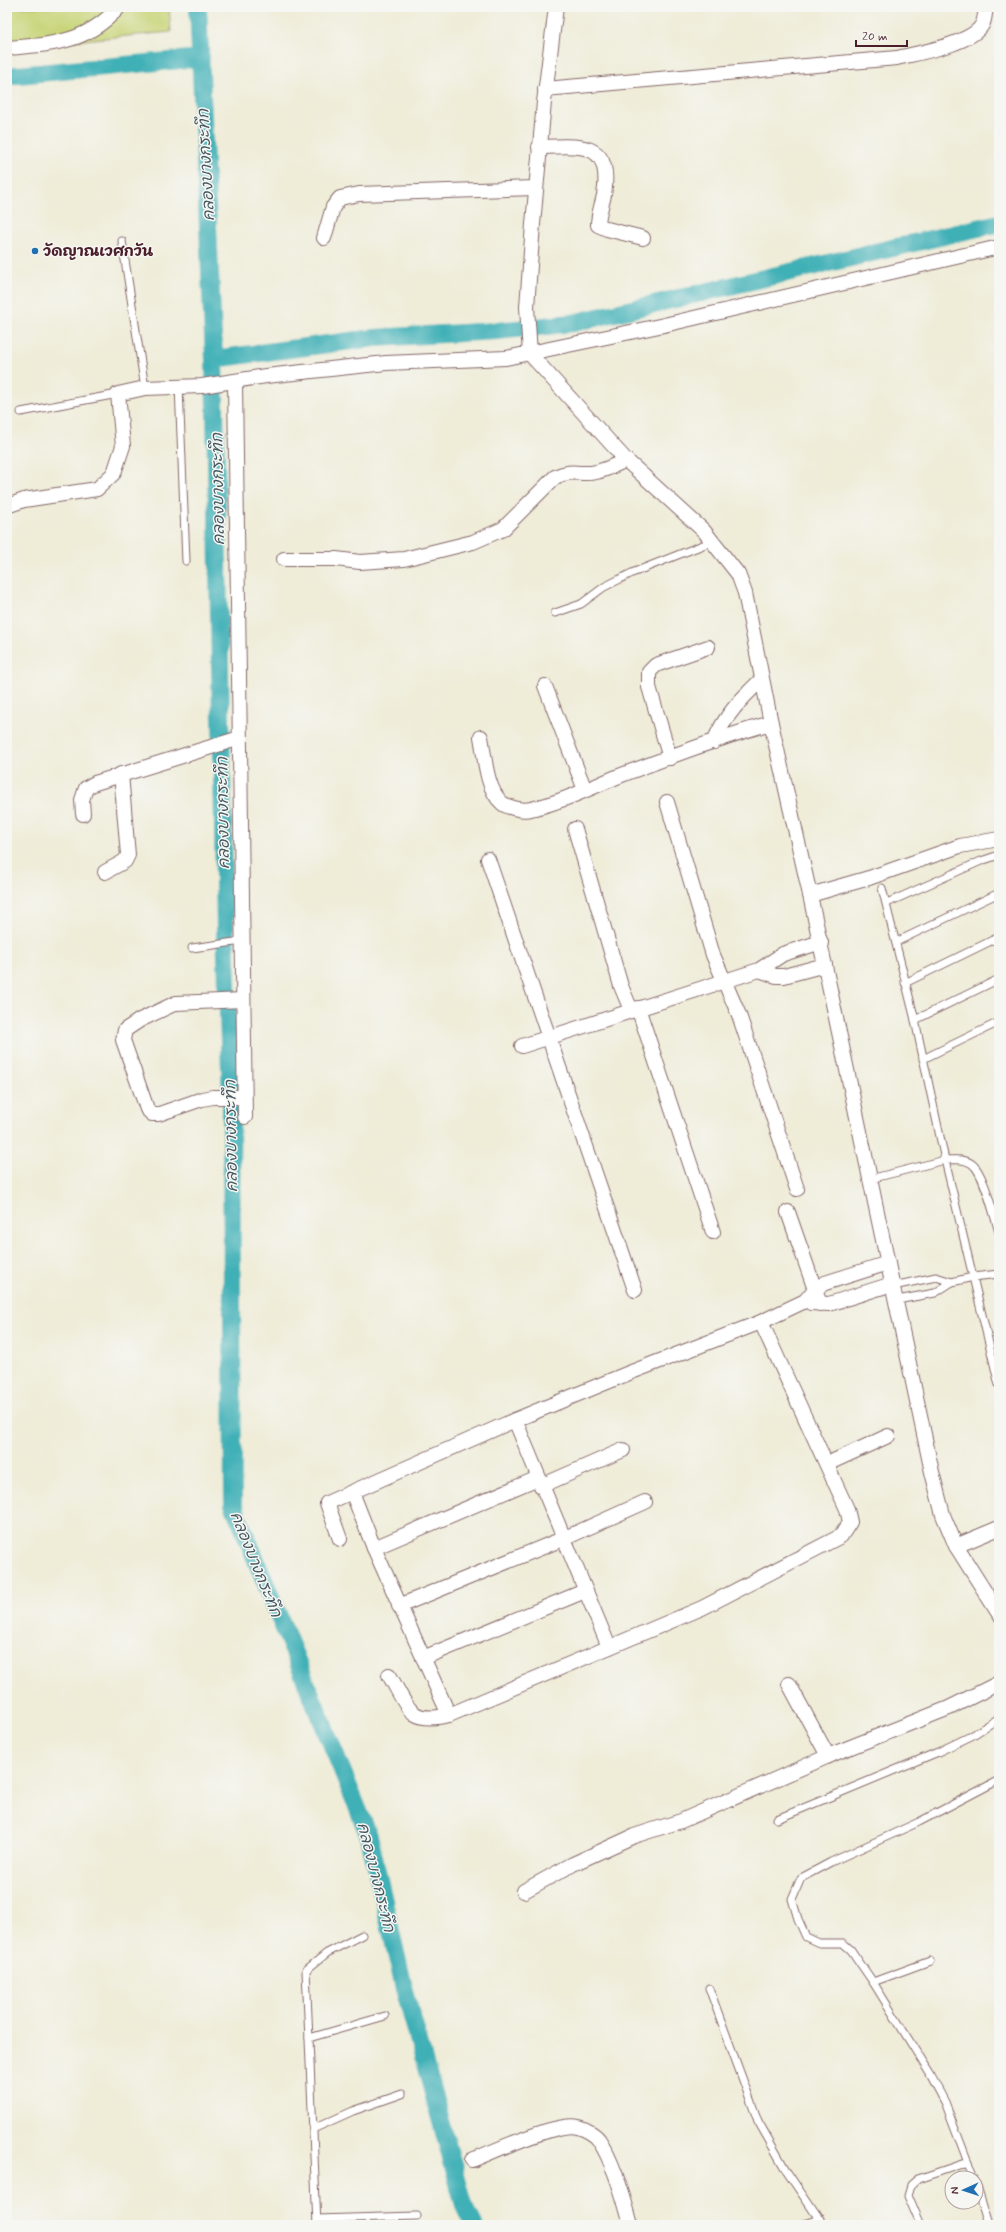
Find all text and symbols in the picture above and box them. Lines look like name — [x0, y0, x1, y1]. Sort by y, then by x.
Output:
scale bar — [856, 22, 907, 48]
text: 20 m — [862, 29, 888, 45]
water label: คลองบางกระทึก — [193, 108, 220, 221]
place label: วัดญาณเวศกวัน — [43, 242, 154, 262]
marker: วัดญาณเวศกวัน — [30, 246, 40, 256]
water label: คลองบางกระทึก — [207, 432, 230, 545]
water label: คลองบางกระทึก — [212, 756, 235, 869]
water label: คลองบางกระทึก — [220, 1079, 243, 1192]
water label: คลองบางกระทึก — [225, 1509, 287, 1621]
water label: คลองบางกระทึก — [352, 1820, 399, 1935]
north arrow — [944, 2170, 984, 2210]
text: N — [948, 2186, 962, 2194]

